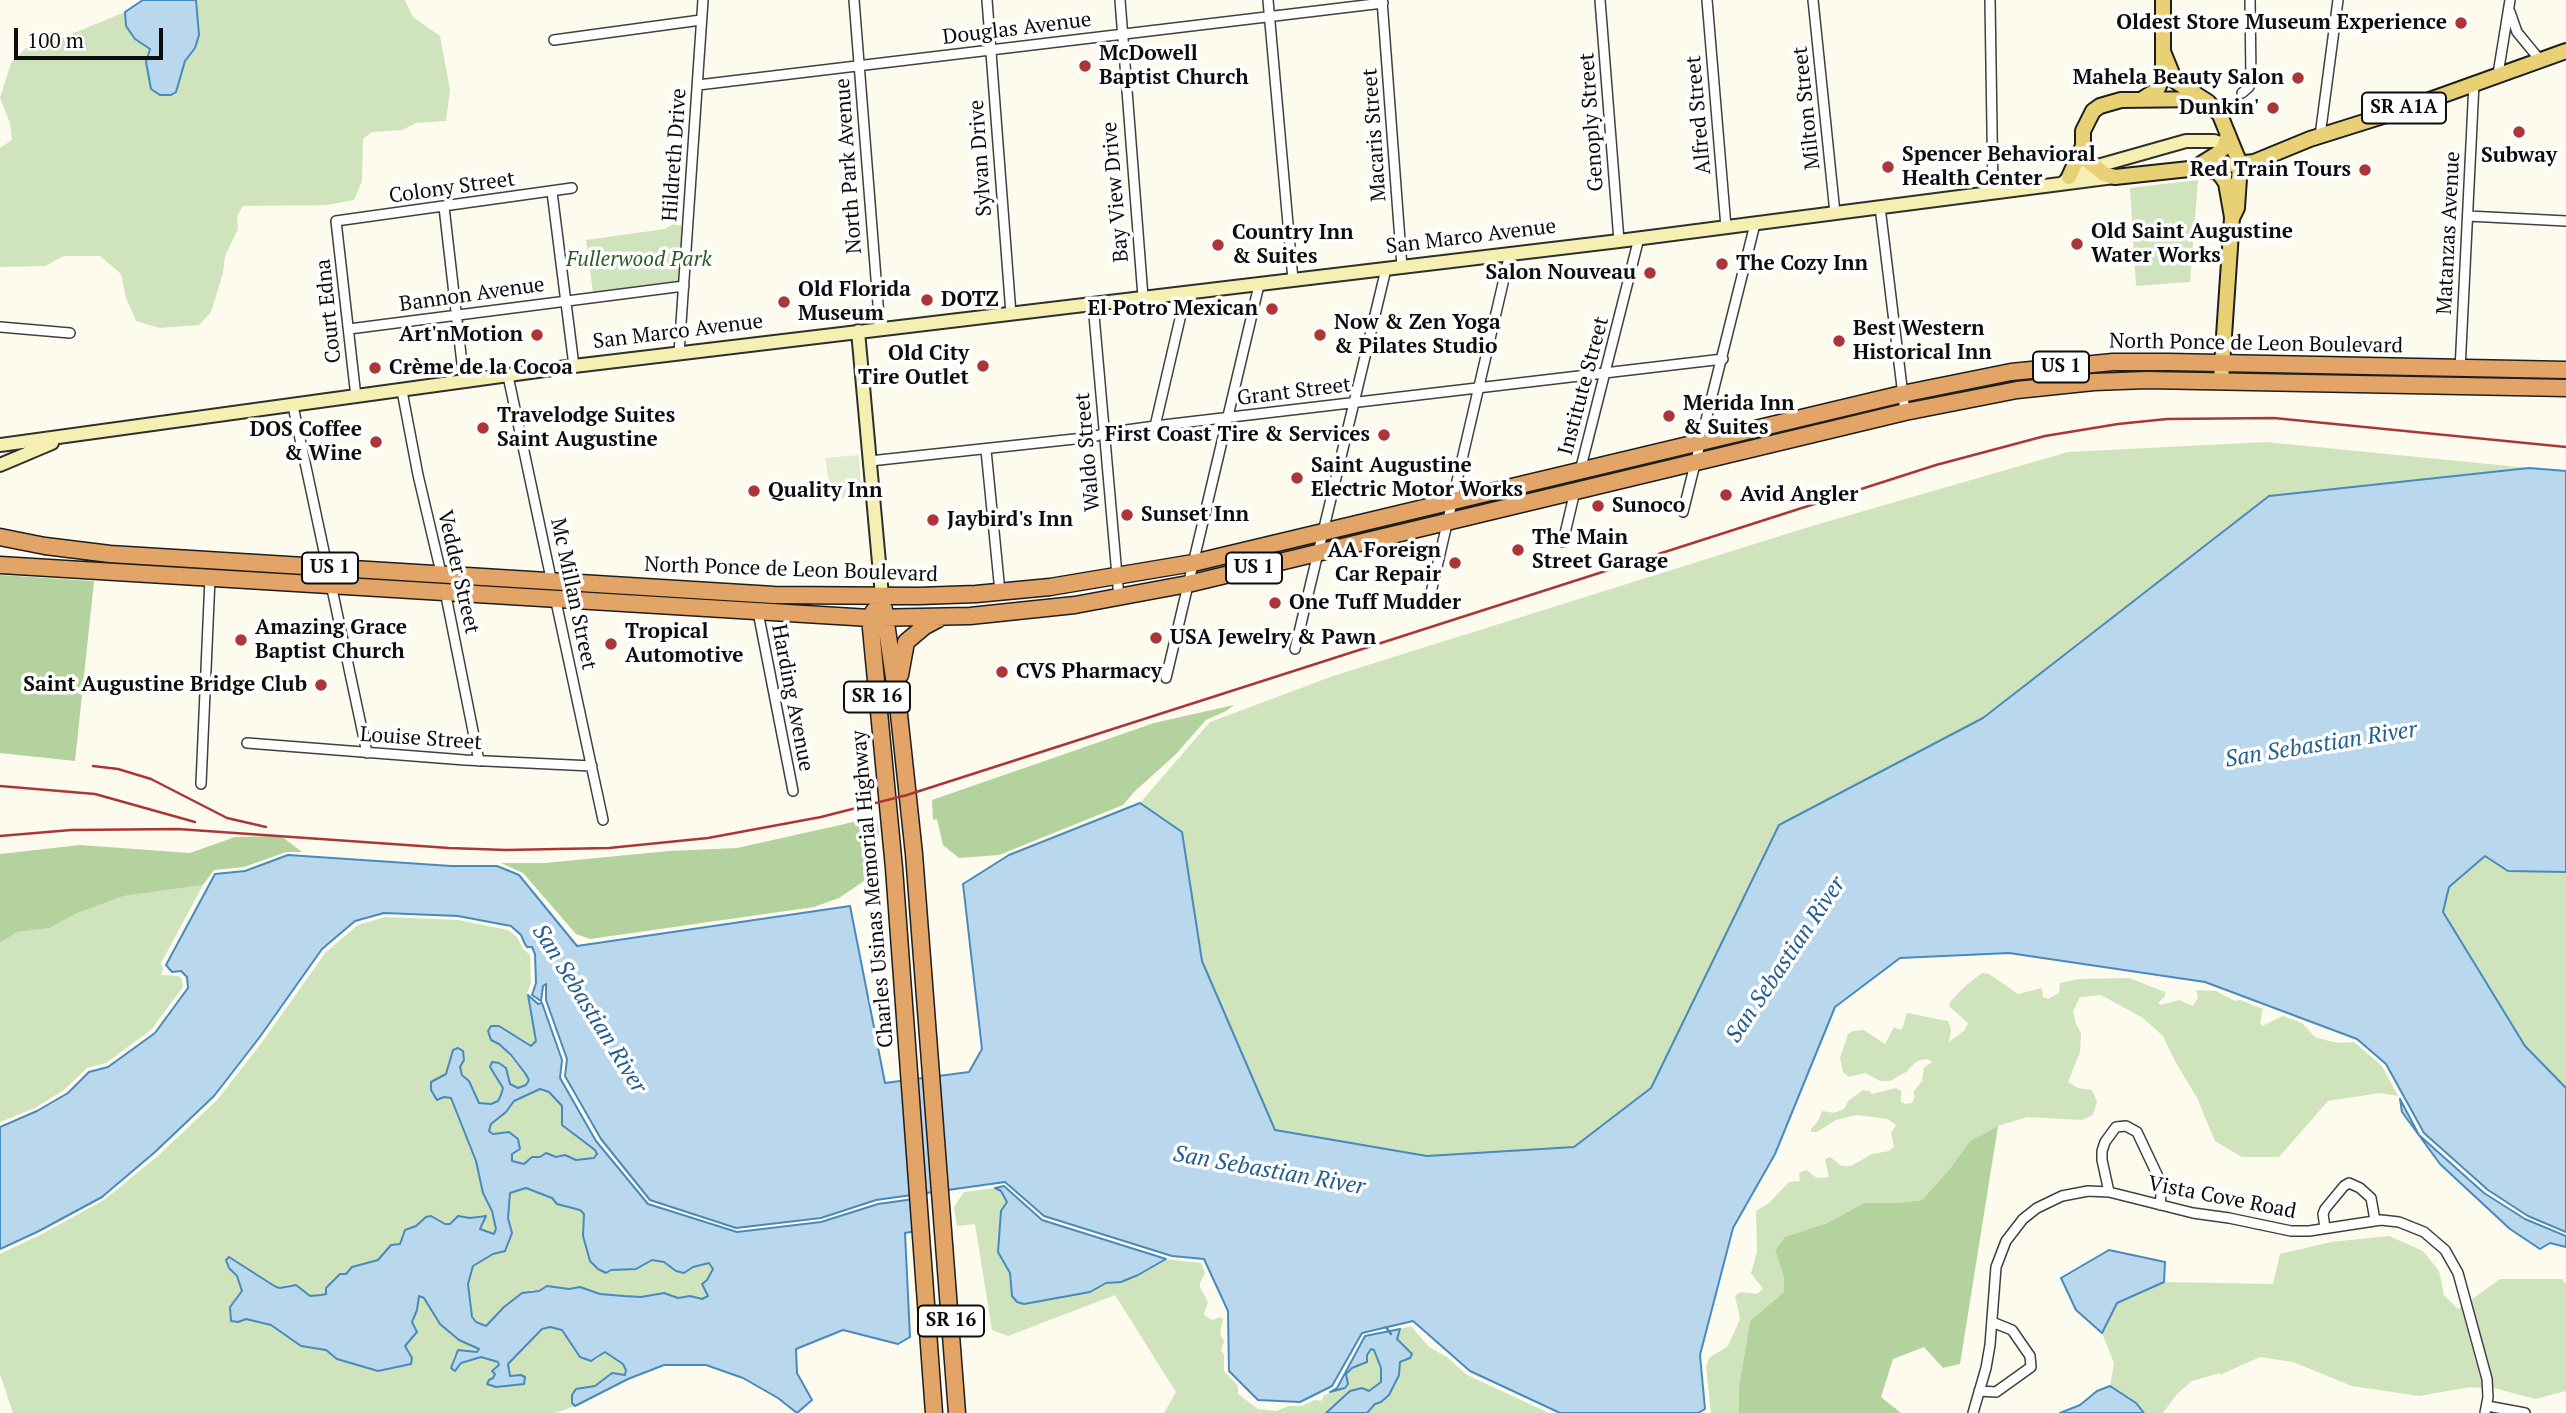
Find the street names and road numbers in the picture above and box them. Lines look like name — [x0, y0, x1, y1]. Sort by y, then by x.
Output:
street label: Douglas Avenue — [941, 7, 1093, 51]
street label: Milton Street — [1788, 45, 1826, 171]
street label: Genoply Street — [1575, 52, 1609, 192]
street label: Alfred Street — [1681, 54, 1717, 176]
street label: Macaris Street — [1358, 67, 1392, 203]
street label: North Park Avenue — [830, 77, 868, 255]
street label: Hildreth Drive — [658, 88, 692, 222]
road number: SR A1A — [2362, 92, 2446, 124]
street label: Sylvan Drive — [964, 99, 998, 217]
street label: Bay View Drive — [1097, 121, 1135, 263]
street label: Matanzas Avenue — [2432, 151, 2466, 315]
street label: Colony Street — [387, 167, 517, 209]
street label: San Marco Avenue — [1385, 214, 1557, 260]
street label: Court Edna — [311, 258, 347, 364]
street label: Bannon Avenue — [398, 272, 546, 318]
street label: San Marco Avenue — [592, 309, 764, 355]
street label: Institute Street — [1553, 314, 1615, 458]
street label: North Ponce de Leon Boulevard — [2109, 329, 2403, 359]
road number: US 1 — [2033, 352, 2089, 382]
street label: Grant Street — [1236, 373, 1352, 411]
street label: Waldo Street — [1070, 391, 1106, 513]
street label: Vedder Street — [432, 508, 484, 636]
street label: Mc Millan Street — [545, 516, 601, 672]
road number: US 1 — [302, 552, 358, 583]
street label: North Ponce de Leon Boulevard — [644, 552, 938, 588]
road number: US 1 — [1226, 552, 1282, 583]
street label: Harding Avenue — [765, 622, 819, 774]
road number: SR 16 — [844, 682, 910, 712]
street label: Louise Street — [359, 722, 483, 756]
street label: Charles Usinas Memorial Highway — [847, 729, 899, 1049]
street label: Vista Cove Road — [2146, 1171, 2298, 1225]
road number: SR 16 — [918, 1306, 984, 1336]

